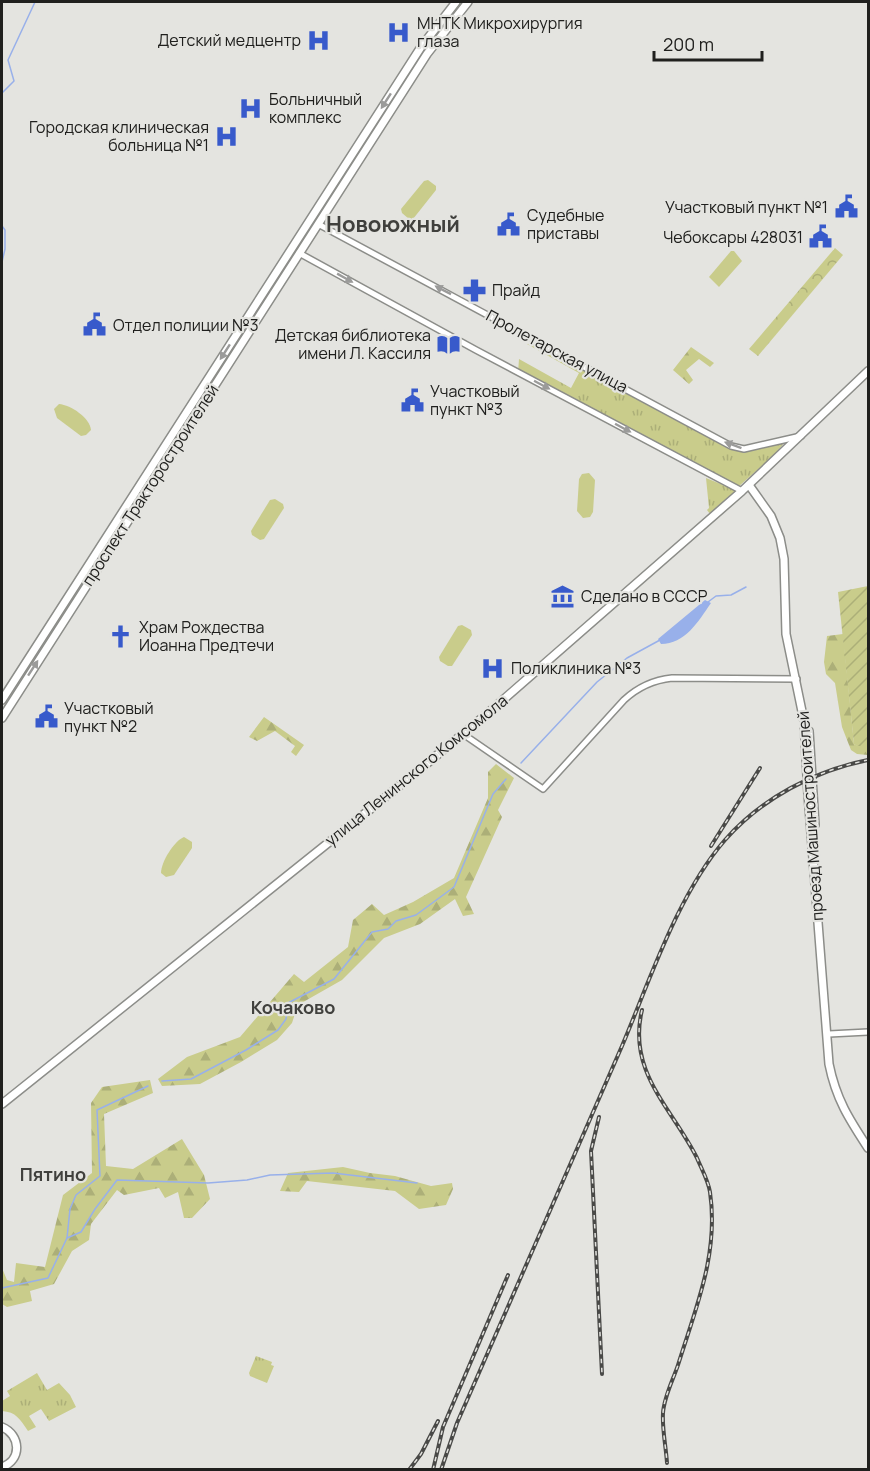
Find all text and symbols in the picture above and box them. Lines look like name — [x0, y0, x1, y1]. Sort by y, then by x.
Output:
place label: МНТК Микрохирургия глаза — [417, 12, 583, 52]
hospital icon: МНТК Микрохирургия глаза — [386, 19, 412, 45]
scale bar — [654, 24, 762, 62]
hospital icon: Детский медцентр — [306, 27, 332, 53]
place label: Детский медцентр — [158, 29, 301, 51]
text: 200 m — [663, 32, 714, 56]
place label: Больничный комплекс — [269, 88, 362, 128]
one-way arrow — [381, 93, 392, 109]
hospital icon: Больничный комплекс — [238, 95, 264, 121]
place label: Городская клиническая больница №1 — [29, 116, 209, 156]
hospital icon: Городская клиническая больница №1 — [214, 123, 240, 149]
public building icon: Участковый пункт №1 — [833, 194, 859, 220]
place label: Участковый пункт №1 — [665, 196, 828, 218]
place label: Судебные приставы — [527, 204, 604, 244]
district label: Новоюжный — [326, 209, 460, 239]
public building icon: Судебные приставы — [496, 211, 522, 237]
public building icon: Чебоксары 428031 — [808, 224, 834, 250]
place label: Чебоксары 428031 — [663, 226, 803, 248]
one-way arrow — [337, 273, 354, 283]
pharmacy icon: Прайд — [461, 277, 487, 303]
place label: Прайд — [492, 279, 541, 301]
one-way arrow — [434, 286, 451, 295]
street label: Пролетарская улица — [482, 304, 632, 398]
public building icon: Отдел полиции №3 — [82, 312, 108, 338]
place label: Отдел полиции №3 — [113, 314, 259, 336]
place label: Детская библиотека имени Л. Кассиля — [275, 324, 431, 364]
library icon: Детская библиотека имени Л. Кассиля — [436, 331, 462, 357]
one-way arrow — [220, 344, 231, 360]
street label: проспект Тракторостроителей — [77, 380, 223, 590]
place label: Участковый пункт №3 — [430, 380, 520, 420]
one-way arrow — [534, 380, 551, 390]
public building icon: Участковый пункт №3 — [399, 387, 425, 413]
one-way arrow — [615, 423, 632, 433]
one-way arrow — [724, 439, 742, 449]
museum icon: Сделано в СССР — [550, 583, 576, 609]
place label: Сделано в СССР — [581, 585, 708, 607]
place label: Храм Рождества Иоанна Предтечи — [139, 616, 274, 656]
church icon: Храм Рождества Иоанна Предтечи — [108, 623, 134, 649]
hospital icon: Поликлиника №3 — [480, 655, 506, 681]
place label: Поликлиника №3 — [511, 657, 641, 679]
one-way arrow — [27, 660, 38, 676]
street label: улица Ленинского Комсомола — [320, 689, 512, 851]
place label: Участковый пункт №2 — [64, 697, 154, 737]
public building icon: Участковый пункт №2 — [33, 704, 59, 730]
street label: проезд Машиностроителей — [792, 710, 828, 922]
district label: Кочаково — [251, 995, 335, 1019]
district label: Пятино — [20, 1162, 86, 1186]

